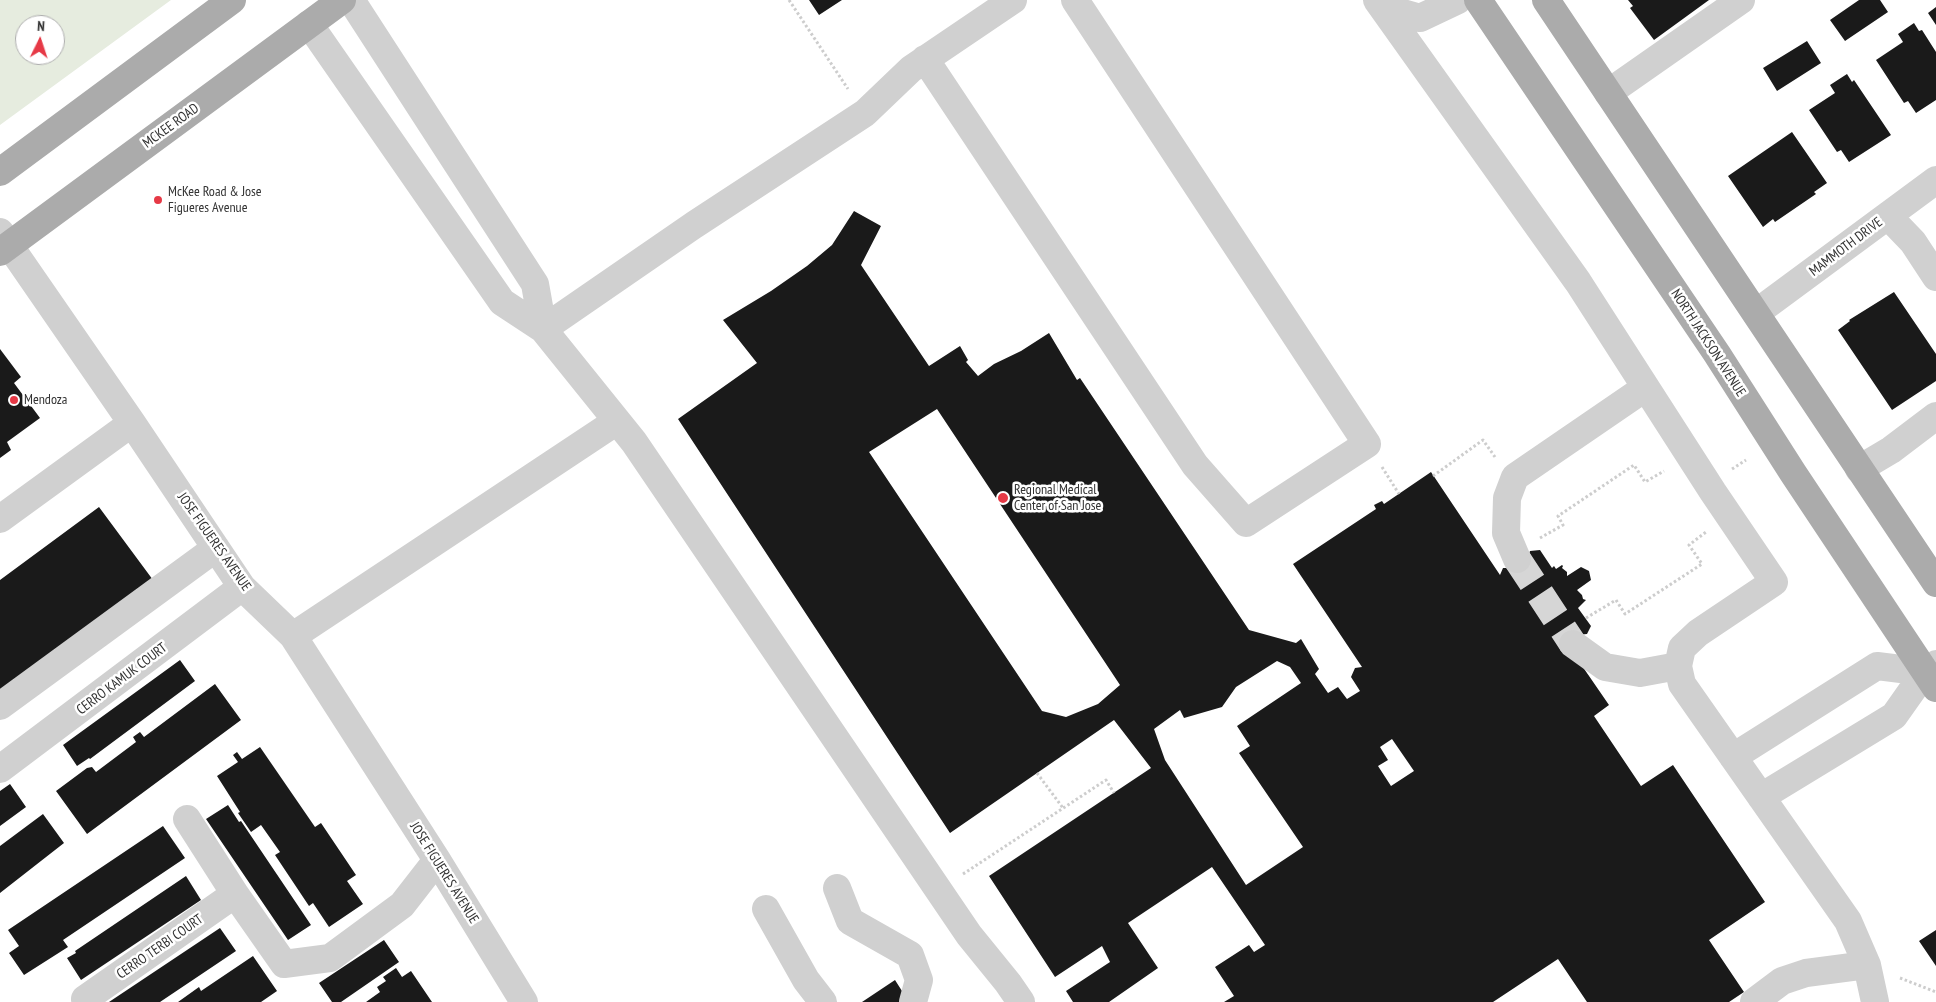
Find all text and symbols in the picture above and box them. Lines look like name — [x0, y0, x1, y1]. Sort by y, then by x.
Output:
north arrow — [15, 15, 65, 65]
text: N — [37, 17, 45, 35]
street label: MCKEE ROAD — [140, 100, 202, 152]
place label: McKee Road & Jose Figueres Avenue — [168, 184, 262, 216]
marker: McKee Road & Jose Figueres Avenue — [152, 194, 164, 206]
street label: MAMMOTH DRIVE — [1806, 214, 1886, 280]
street label: NORTH JACKSON AVENUE — [1667, 286, 1749, 400]
place label: Mendoza — [24, 392, 67, 408]
marker: Mendoza — [8, 394, 20, 406]
place label: Regional Medical Center of San Jose — [1014, 482, 1101, 514]
street label: JOSE FIGUERES AVENUE — [174, 490, 254, 594]
marker: Regional Medical Center of San Jose — [996, 491, 1010, 505]
street label: CERRO KAMUK COURT — [74, 640, 170, 718]
street label: JOSE FIGUERES AVENUE — [406, 819, 482, 927]
street label: CERRO TERBI COURT — [114, 911, 206, 983]

